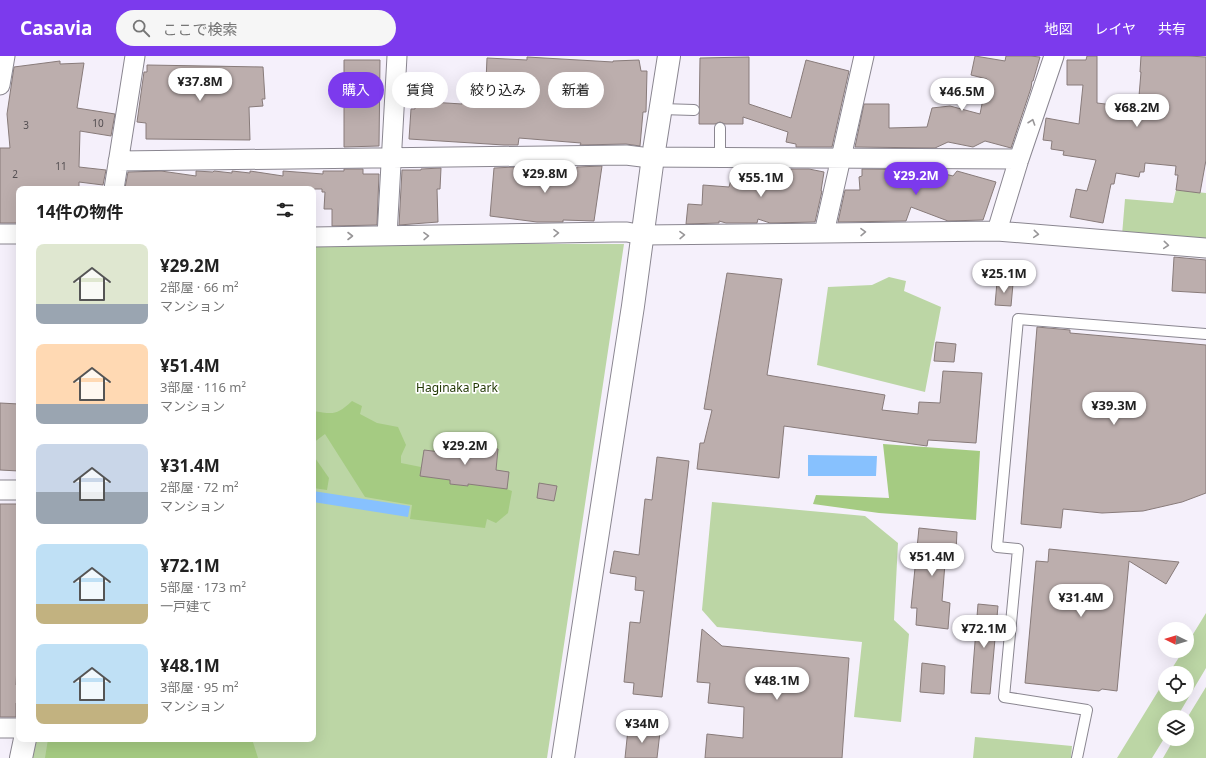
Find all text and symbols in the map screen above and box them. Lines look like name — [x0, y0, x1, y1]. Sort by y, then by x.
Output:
search box — [116, 10, 396, 46]
text: Casavia — [20, 15, 92, 41]
icon: search — [130, 17, 152, 39]
text: ここで検索 — [162, 19, 237, 39]
text: 地図 — [1044, 19, 1072, 38]
text: レイヤ — [1094, 19, 1136, 38]
text: 共有 — [1158, 19, 1186, 38]
pin: ¥37.8M — [167, 68, 233, 102]
text: ¥37.8M — [177, 72, 223, 90]
chip: 購入 — [328, 72, 384, 108]
chip: 賃貸 — [392, 72, 448, 108]
chip: 絞り込み — [456, 72, 540, 108]
chip: 新着 — [548, 72, 604, 108]
pin: ¥46.5M — [929, 78, 995, 112]
text: ¥46.5M — [939, 82, 985, 100]
pin: ¥68.2M — [1104, 94, 1170, 128]
text: ¥68.2M — [1114, 98, 1160, 116]
house number: 10 — [92, 116, 104, 130]
house number: 3 — [23, 118, 29, 132]
one-way arrow — [1027, 119, 1036, 126]
house number: 11 — [55, 159, 67, 173]
pin: ¥29.8M — [512, 160, 578, 194]
pin: ¥29.2M — [883, 162, 949, 196]
text: ¥29.8M — [522, 164, 568, 182]
pin: ¥55.1M — [728, 164, 794, 198]
text: ¥29.2M — [893, 166, 939, 184]
house number: 2 — [12, 167, 18, 181]
text: ¥55.1M — [738, 168, 784, 186]
icon: filters — [274, 199, 296, 221]
text: 14件の物件 — [36, 200, 123, 223]
one-way arrow — [860, 228, 866, 236]
one-way arrow — [553, 229, 559, 237]
one-way arrow — [679, 230, 685, 239]
one-way arrow — [1033, 230, 1039, 239]
one-way arrow — [423, 231, 429, 240]
one-way arrow — [347, 232, 353, 241]
one-way arrow — [1163, 240, 1169, 249]
text: ¥29.2M — [160, 254, 220, 277]
icon: home — [68, 260, 116, 308]
pin: ¥25.1M — [971, 260, 1037, 294]
text: ¥25.1M — [981, 264, 1027, 282]
text: 2部屋 · 66 m² — [160, 278, 239, 296]
text: マンション — [160, 297, 225, 315]
text: ¥51.4M — [160, 354, 220, 377]
icon: home — [68, 360, 116, 408]
text: 3部屋 · 116 m² — [160, 378, 246, 396]
park label: Haginaka Park — [416, 379, 499, 396]
pin: ¥39.3M — [1081, 392, 1147, 426]
text: ¥39.3M — [1091, 396, 1137, 414]
text: マンション — [160, 397, 225, 415]
pin: ¥29.2M — [432, 432, 498, 466]
text: ¥29.2M — [442, 436, 488, 454]
text: ¥31.4M — [160, 454, 220, 477]
icon: home — [68, 460, 116, 508]
text: 2部屋 · 72 m² — [160, 478, 239, 496]
text: マンション — [160, 497, 225, 515]
pin: ¥51.4M — [899, 543, 965, 577]
text: ¥51.4M — [909, 547, 955, 565]
text: ¥72.1M — [160, 554, 220, 577]
icon: home — [68, 560, 116, 608]
text: 5部屋 · 173 m² — [160, 578, 246, 596]
pin: ¥31.4M — [1048, 584, 1114, 618]
text: ¥31.4M — [1058, 588, 1104, 606]
text: 一戸建て — [160, 597, 212, 615]
pin: ¥72.1M — [951, 615, 1017, 649]
text: ¥72.1M — [961, 619, 1007, 637]
north arrow — [1158, 622, 1194, 658]
map controls — [1158, 622, 1194, 746]
text: ¥48.1M — [160, 654, 220, 677]
icon: home — [68, 660, 116, 708]
button: locate — [1158, 666, 1194, 702]
pin: ¥48.1M — [744, 667, 810, 701]
text: ¥48.1M — [754, 671, 800, 689]
text: 3部屋 · 95 m² — [160, 678, 239, 696]
text: マンション — [160, 697, 225, 715]
pin: ¥34M — [618, 710, 666, 744]
button: layers — [1158, 710, 1194, 746]
text: ¥34M — [625, 714, 659, 732]

